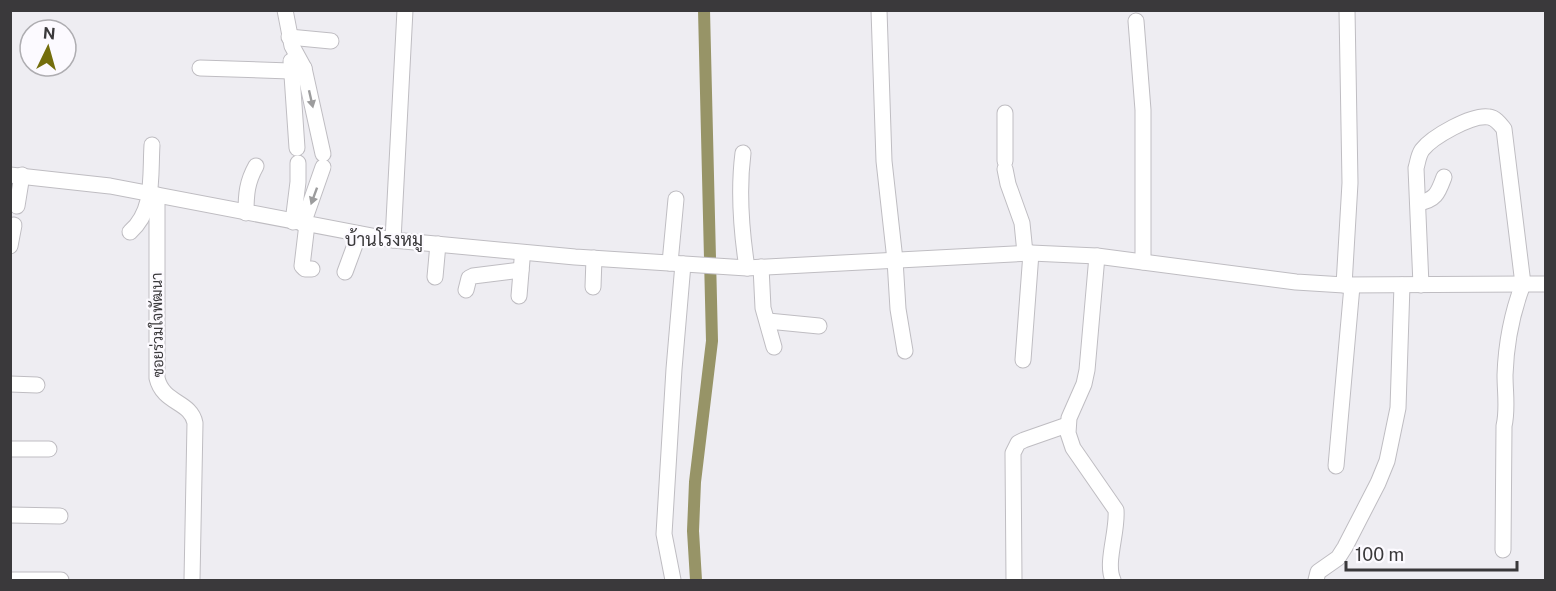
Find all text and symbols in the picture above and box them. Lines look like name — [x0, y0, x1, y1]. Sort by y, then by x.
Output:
north arrow — [18, 18, 78, 78]
text: N — [42, 24, 56, 44]
one-way arrow — [307, 90, 316, 109]
one-way arrow — [308, 187, 318, 205]
district label: บ้านโรงหมู — [345, 227, 423, 253]
street label: ซอยร่วมใจพัฒนา — [147, 272, 166, 378]
scale bar — [1346, 534, 1517, 572]
text: 100 m — [1355, 544, 1404, 565]

